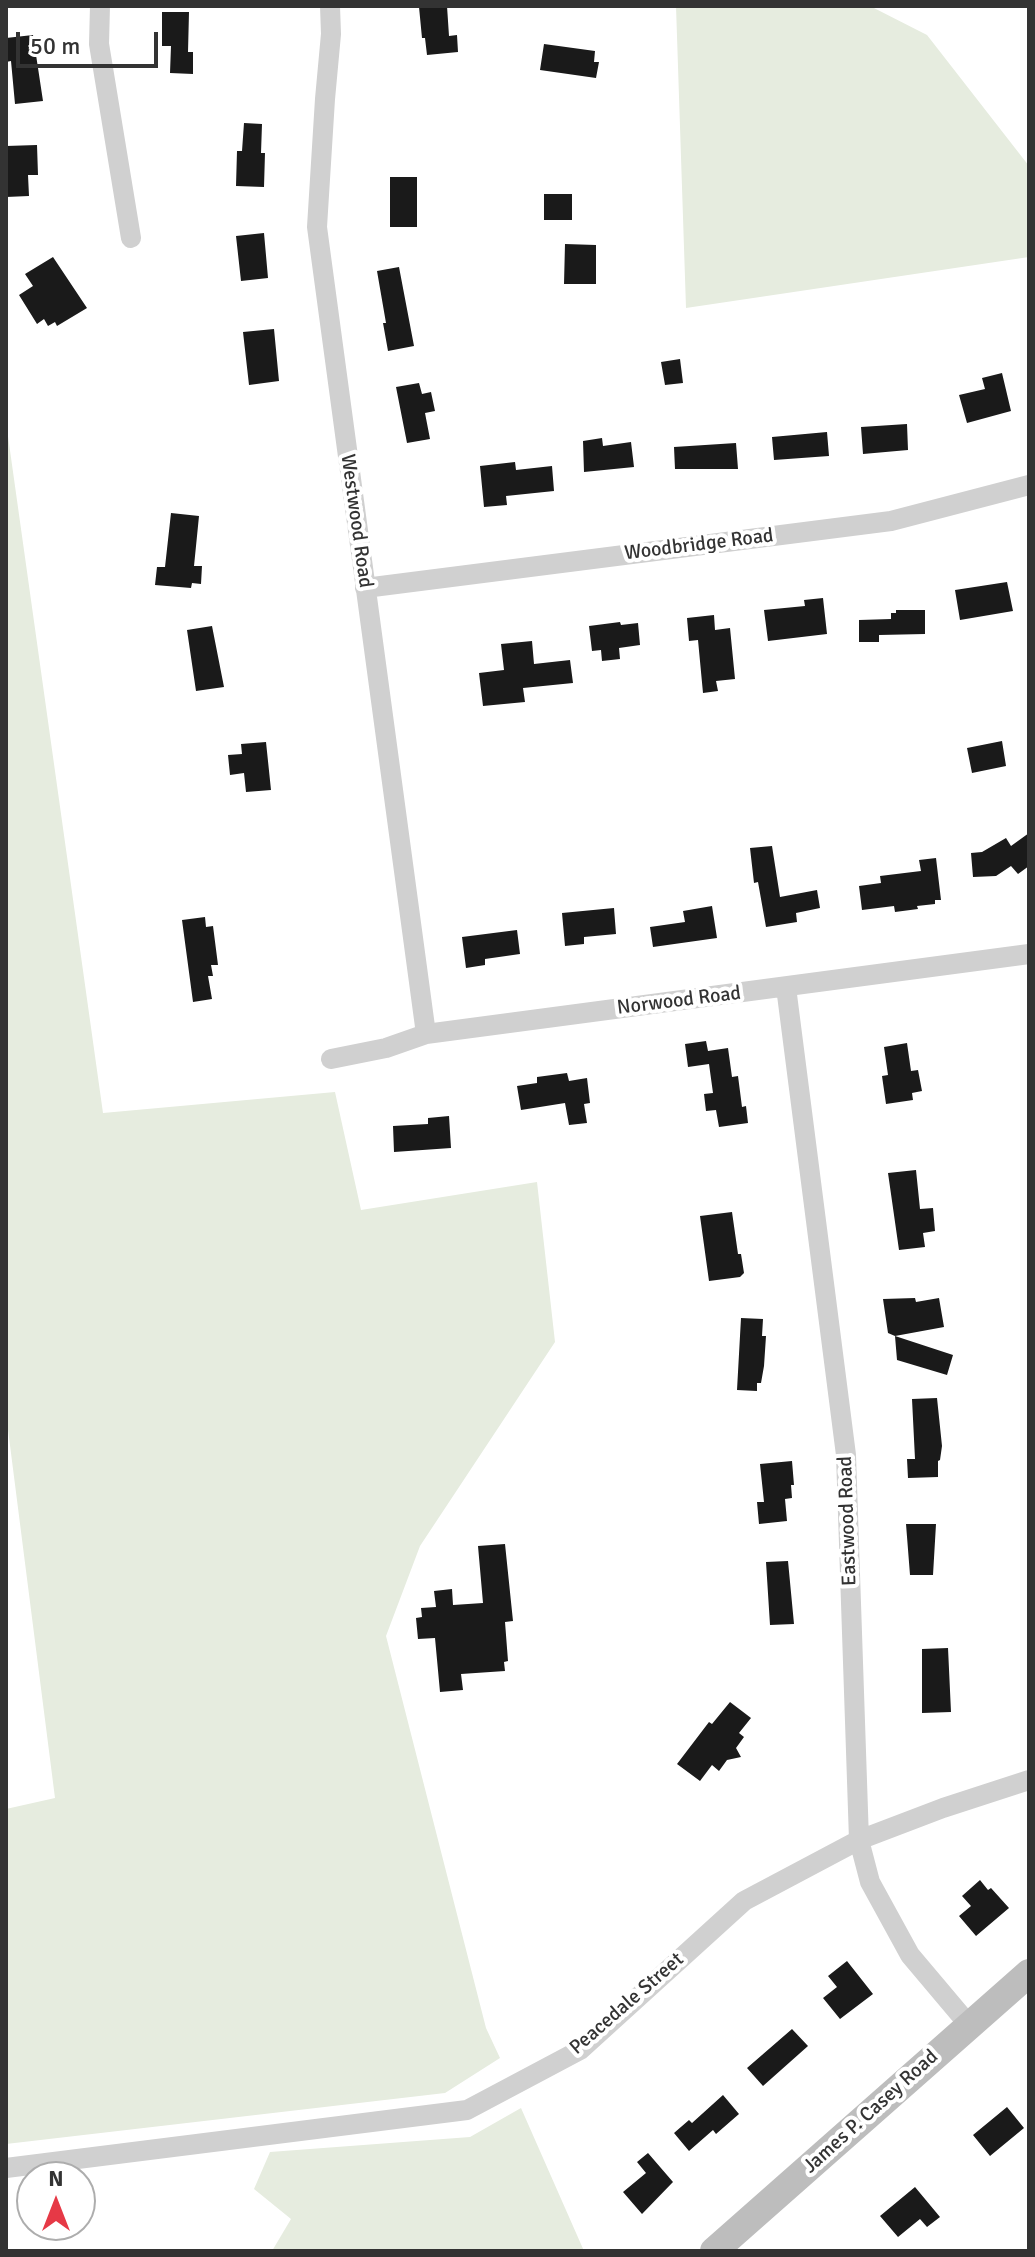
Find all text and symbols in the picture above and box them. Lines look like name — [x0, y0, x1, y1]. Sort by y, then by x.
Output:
scale bar — [20, 16, 162, 66]
text: 50 m — [30, 31, 80, 61]
street label: Westwood Road — [335, 453, 377, 589]
street label: Woodbridge Road — [623, 524, 775, 566]
street label: Norwood Road — [616, 981, 742, 1021]
street label: Eastwood Road — [834, 1456, 862, 1586]
street label: Peacedale Street — [565, 1948, 689, 2060]
street label: James P. Casey Road — [799, 2045, 943, 2179]
north arrow — [16, 2161, 96, 2241]
text: N — [48, 2165, 64, 2192]

